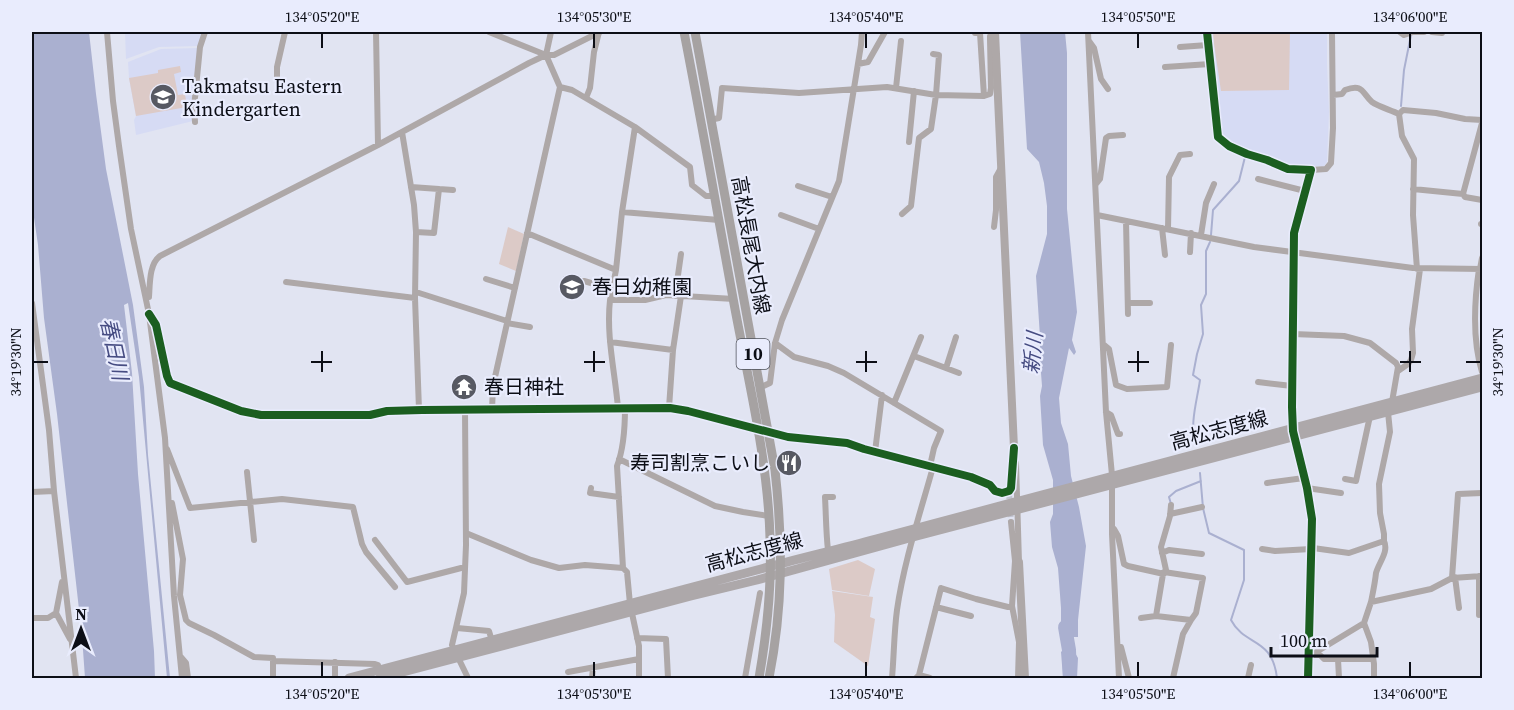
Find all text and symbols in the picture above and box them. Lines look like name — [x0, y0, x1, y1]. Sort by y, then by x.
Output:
text: 134°05'20"E — [285, 6, 359, 27]
text: 134°05'30"E — [557, 6, 631, 27]
text: 134°05'40"E — [829, 6, 903, 27]
text: 134°05'50"E — [1101, 6, 1175, 27]
text: 134°06'00"E — [1373, 6, 1447, 27]
place label: Takmatsu Eastern Kindergarten — [182, 72, 342, 123]
school or university icon: Takmatsu Eastern Kindergarten — [148, 82, 178, 112]
street label: 高松長尾大内線 — [725, 174, 777, 316]
school or university icon: 春日幼稚園 — [557, 272, 587, 302]
place label: 春日幼稚園 — [592, 273, 692, 301]
water label: 春日川 — [94, 315, 136, 385]
text: 34°19'30"N — [5, 327, 26, 397]
text: 34°19'30"N — [1487, 327, 1508, 397]
water label: 新川 — [1016, 329, 1049, 375]
road number: 10 — [736, 339, 770, 369]
temple icon: 春日神社 — [449, 372, 479, 402]
place label: 春日神社 — [484, 373, 564, 401]
street label: 高松志度線 — [1167, 404, 1271, 456]
restaurant icon: 寿司割烹こいし — [774, 448, 804, 478]
place label: 寿司割烹こいし — [630, 449, 770, 477]
street label: 高松志度線 — [702, 526, 806, 578]
north arrow — [51, 599, 111, 659]
text: N — [75, 603, 87, 625]
scale bar — [1271, 620, 1378, 658]
text: 100 m — [1280, 628, 1327, 653]
text: 134°05'20"E — [285, 683, 359, 704]
text: 134°05'30"E — [557, 683, 631, 704]
text: 134°05'40"E — [829, 683, 903, 704]
text: 134°05'50"E — [1101, 683, 1175, 704]
text: 134°06'00"E — [1373, 683, 1447, 704]

